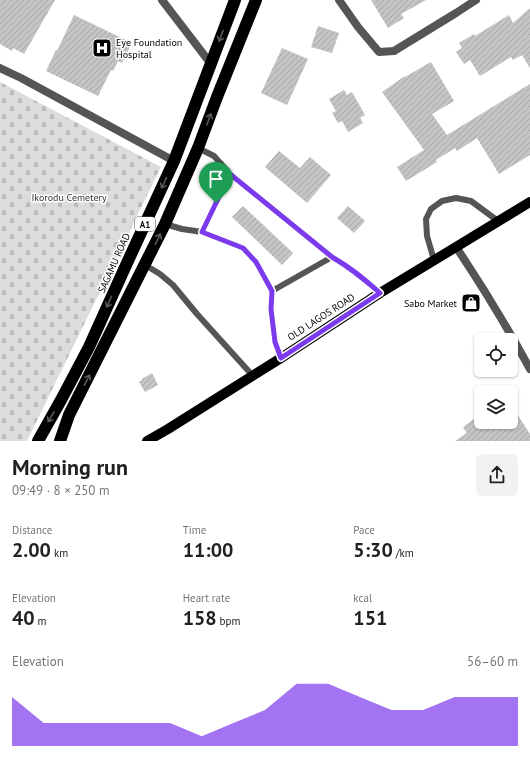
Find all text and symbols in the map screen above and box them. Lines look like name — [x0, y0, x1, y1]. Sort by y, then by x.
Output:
one-way arrow — [217, 30, 225, 42]
place label: Eye Foundation Hospital — [116, 36, 182, 61]
hospital icon: Eye Foundation Hospital — [91, 37, 113, 59]
one-way arrow — [205, 113, 213, 125]
pin — [199, 162, 233, 203]
icon: arrive — [205, 168, 227, 190]
one-way arrow — [160, 177, 167, 189]
park label: Ikorodu Cemetery — [31, 191, 107, 204]
road number: A1 — [135, 217, 155, 231]
street label: SAGAMU ROAD — [95, 231, 133, 295]
one-way arrow — [155, 233, 162, 245]
street label: OLD LAGOS ROAD — [285, 290, 357, 344]
shop icon: Sabo Market — [460, 292, 482, 314]
one-way arrow — [105, 295, 113, 307]
place label: Sabo Market — [404, 297, 458, 310]
map controls — [474, 333, 518, 429]
button: locate — [474, 333, 518, 377]
one-way arrow — [84, 374, 92, 386]
button: layers — [474, 385, 518, 429]
one-way arrow — [46, 411, 54, 423]
text: Morning run — [12, 453, 128, 481]
button: share — [476, 454, 518, 496]
text: 09:49 · 8 × 250 m — [12, 482, 109, 499]
text: Distance — [12, 523, 52, 537]
text: Time — [183, 523, 206, 537]
text: Pace — [353, 523, 375, 537]
text: 2.00 — [12, 537, 51, 563]
text: 11:00 — [183, 537, 233, 563]
text: 5:30 — [353, 537, 393, 563]
text: km — [51, 546, 68, 560]
text: /km — [393, 546, 414, 560]
text: Elevation — [12, 591, 56, 605]
text: Heart rate — [183, 591, 230, 605]
text: kcal — [353, 591, 372, 605]
text: 40 — [12, 605, 35, 631]
text: 158 — [183, 605, 217, 631]
text: 151 — [353, 605, 387, 631]
text: m — [35, 614, 47, 628]
text: bpm — [217, 614, 240, 628]
text: Elevation — [12, 653, 64, 670]
text: 56–60 m — [467, 653, 518, 670]

